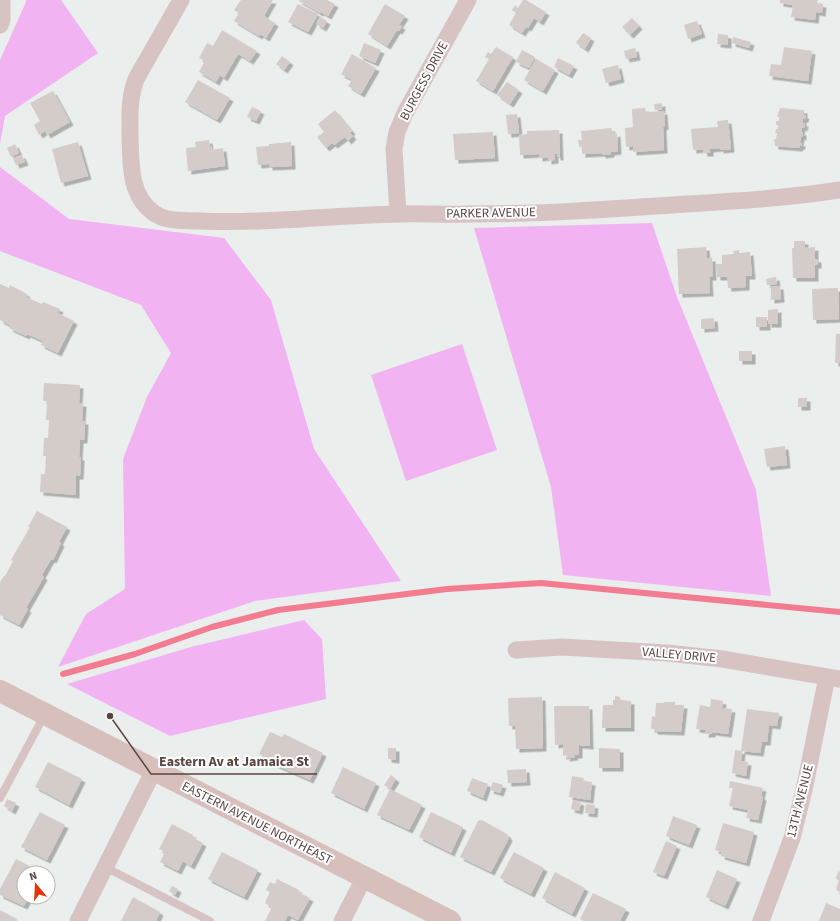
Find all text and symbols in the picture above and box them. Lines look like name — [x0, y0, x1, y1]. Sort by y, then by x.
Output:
street label: BURGESS DRIVE — [396, 38, 452, 124]
street label: PARKER AVENUE — [446, 203, 536, 223]
street label: VALLEY DRIVE — [641, 643, 717, 667]
callout: Eastern Av at Jamaica St — [151, 748, 317, 774]
text: Eastern Av at Jamaica St — [159, 752, 310, 772]
street label: 13TH AVENUE — [782, 762, 818, 840]
street label: EASTERN AVENUE NORTHEAST — [179, 777, 335, 869]
north arrow — [16, 865, 56, 905]
text: N — [27, 868, 39, 884]

